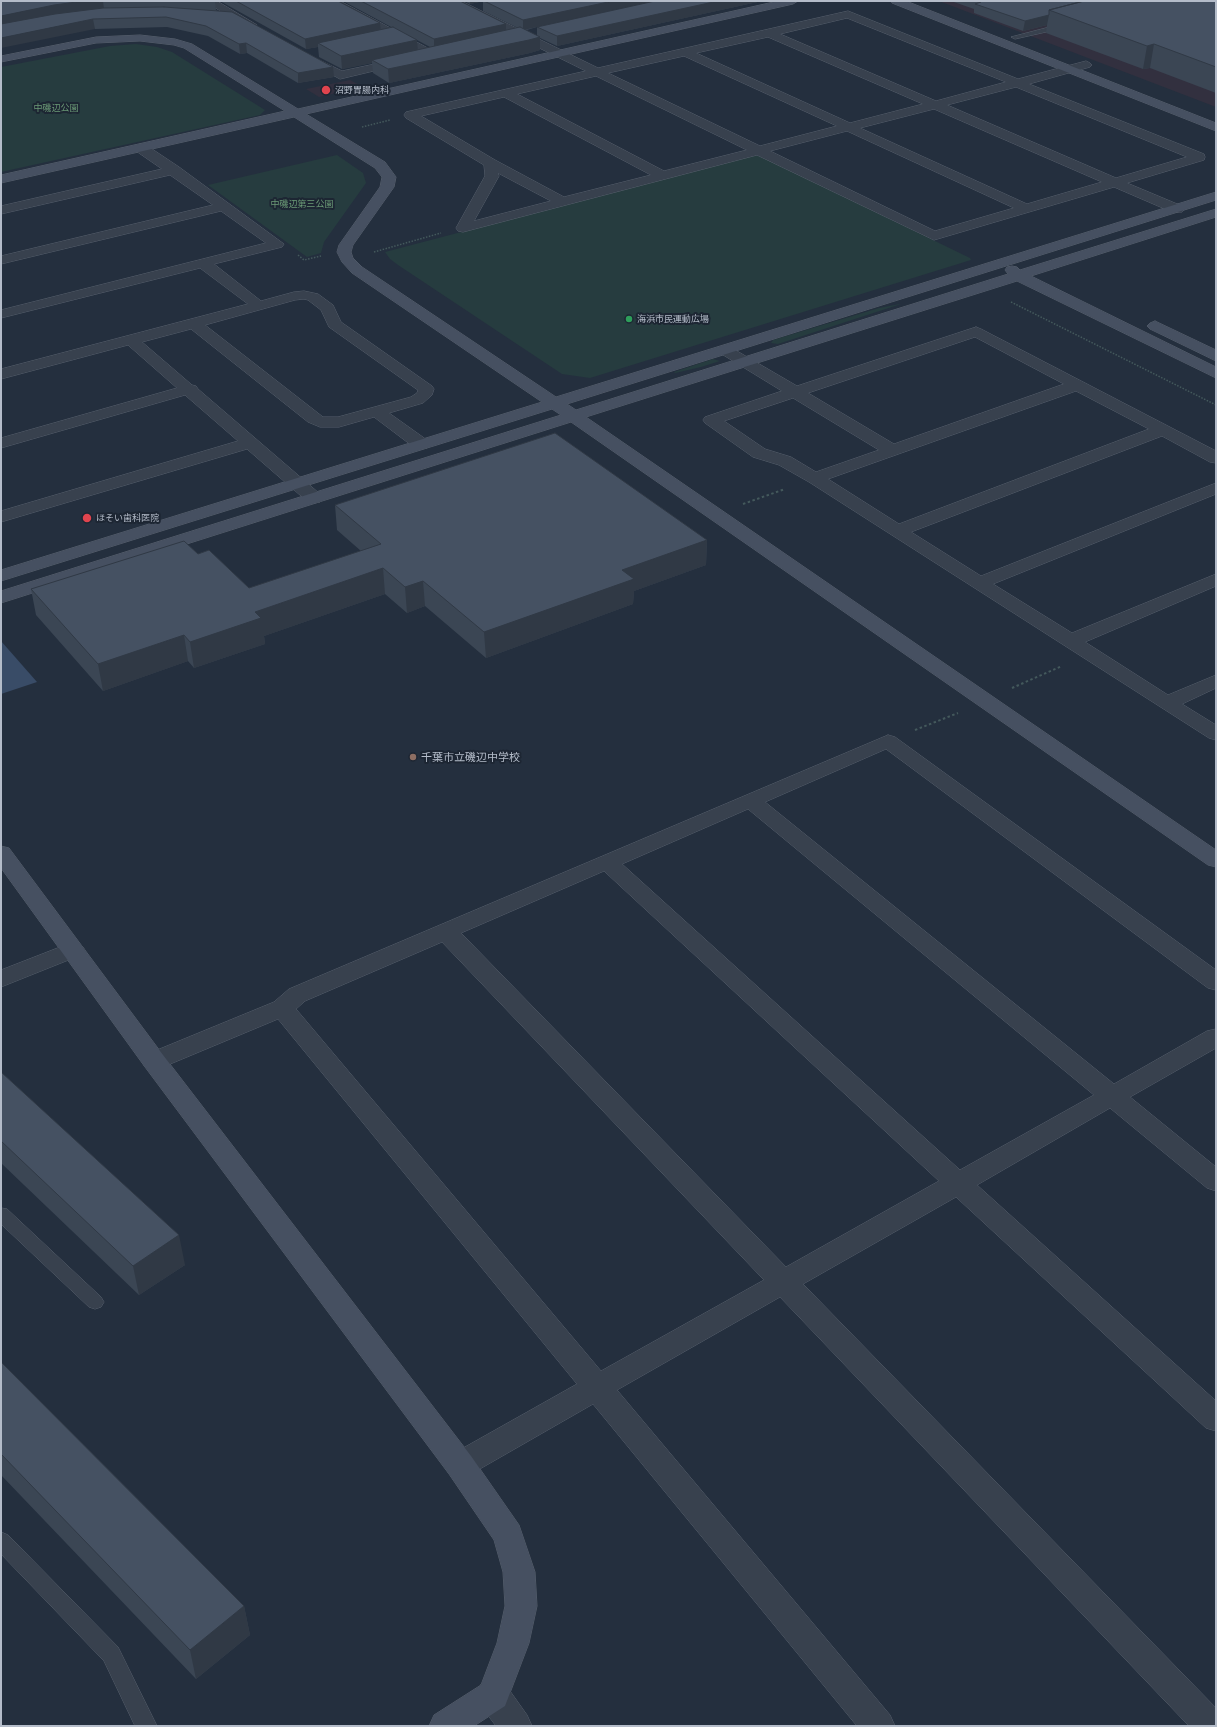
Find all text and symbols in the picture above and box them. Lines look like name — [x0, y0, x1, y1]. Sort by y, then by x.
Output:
marker: 沼野胃腸内科 — [320, 84, 332, 96]
place label: 沼野胃腸内科 — [335, 85, 389, 95]
park label: 中磯辺公園 — [34, 103, 78, 113]
park label: 中磯辺第三公園 — [271, 199, 333, 209]
marker: 海浜市民運動広場 — [624, 314, 634, 324]
place label: 海浜市民運動広場 — [637, 314, 709, 324]
marker: ほそい歯科医院 — [81, 512, 93, 524]
place label: ほそい歯科医院 — [96, 513, 159, 523]
place label: 千葉市立磯辺中学校 — [421, 750, 520, 764]
marker: 千葉市立磯辺中学校 — [408, 752, 418, 762]

